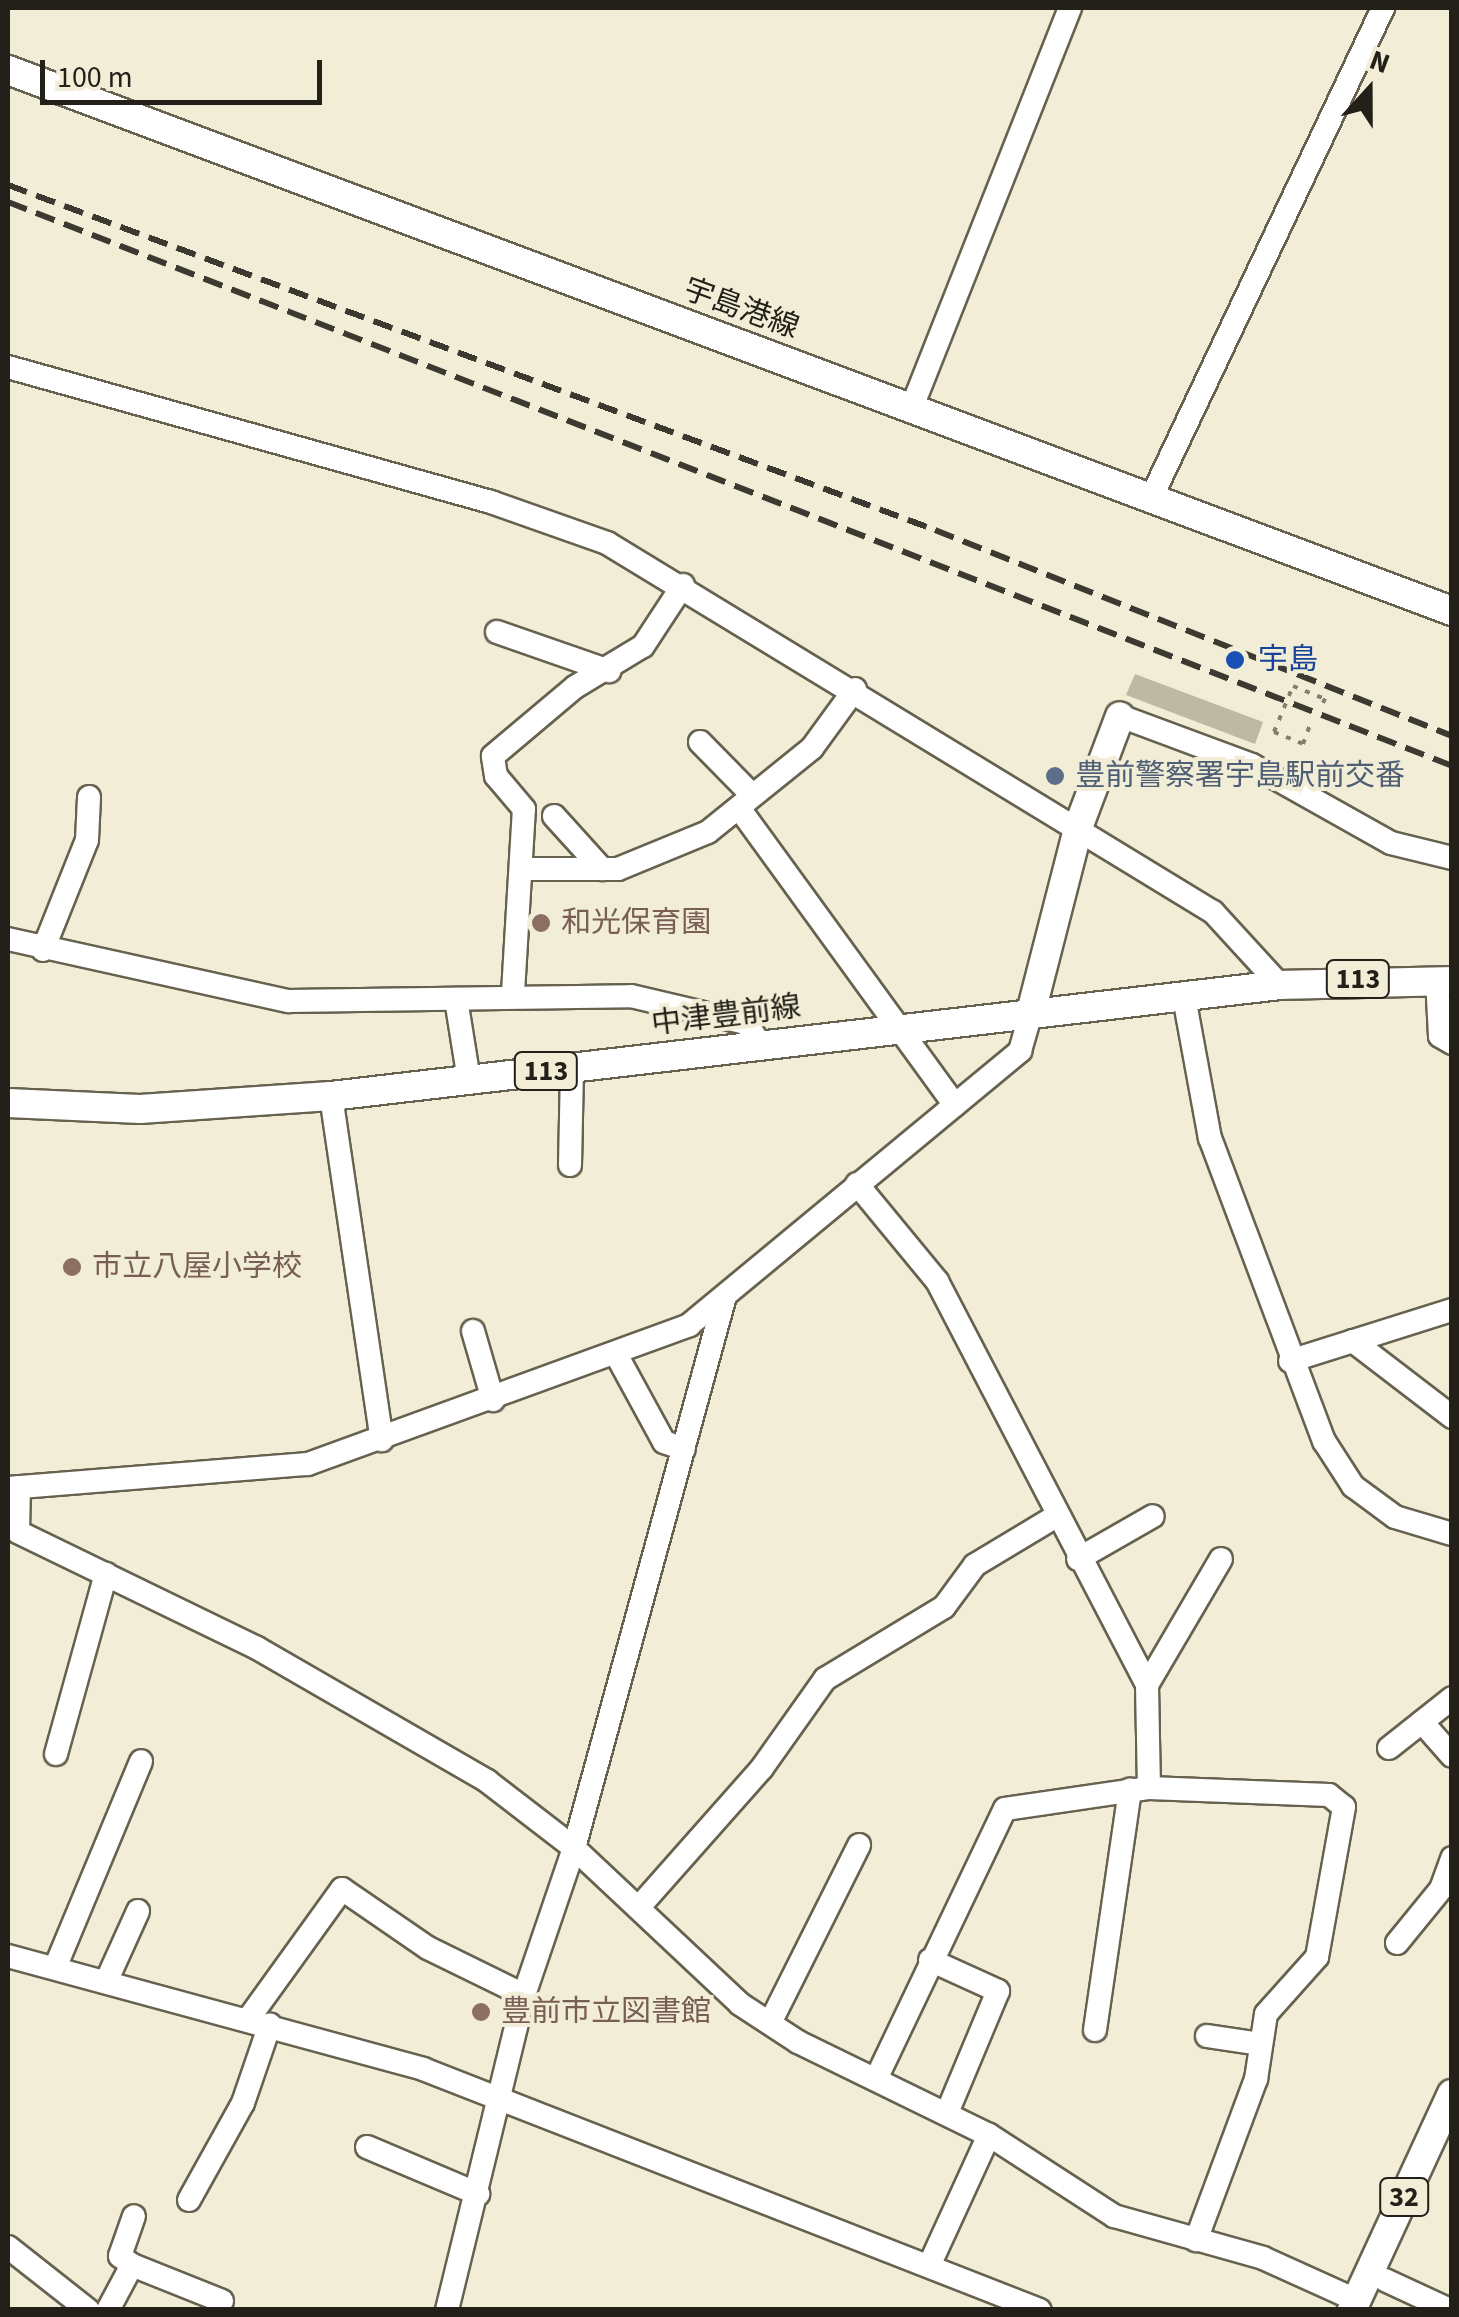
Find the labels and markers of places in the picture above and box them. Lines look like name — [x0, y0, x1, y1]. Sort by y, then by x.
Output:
place label: 宇島 — [1258, 642, 1318, 678]
marker: 宇島 — [1222, 647, 1248, 673]
place label: 豊前警察署宇島駅前交番 — [1075, 758, 1405, 794]
marker: 豊前警察署宇島駅前交番 — [1044, 765, 1066, 787]
place label: 和光保育園 — [561, 905, 711, 941]
marker: 和光保育園 — [530, 912, 552, 934]
place label: 市立八屋小学校 — [92, 1249, 302, 1285]
marker: 市立八屋小学校 — [61, 1256, 83, 1278]
place label: 豊前市立図書館 — [501, 1994, 711, 2030]
marker: 豊前市立図書館 — [470, 2001, 492, 2023]

